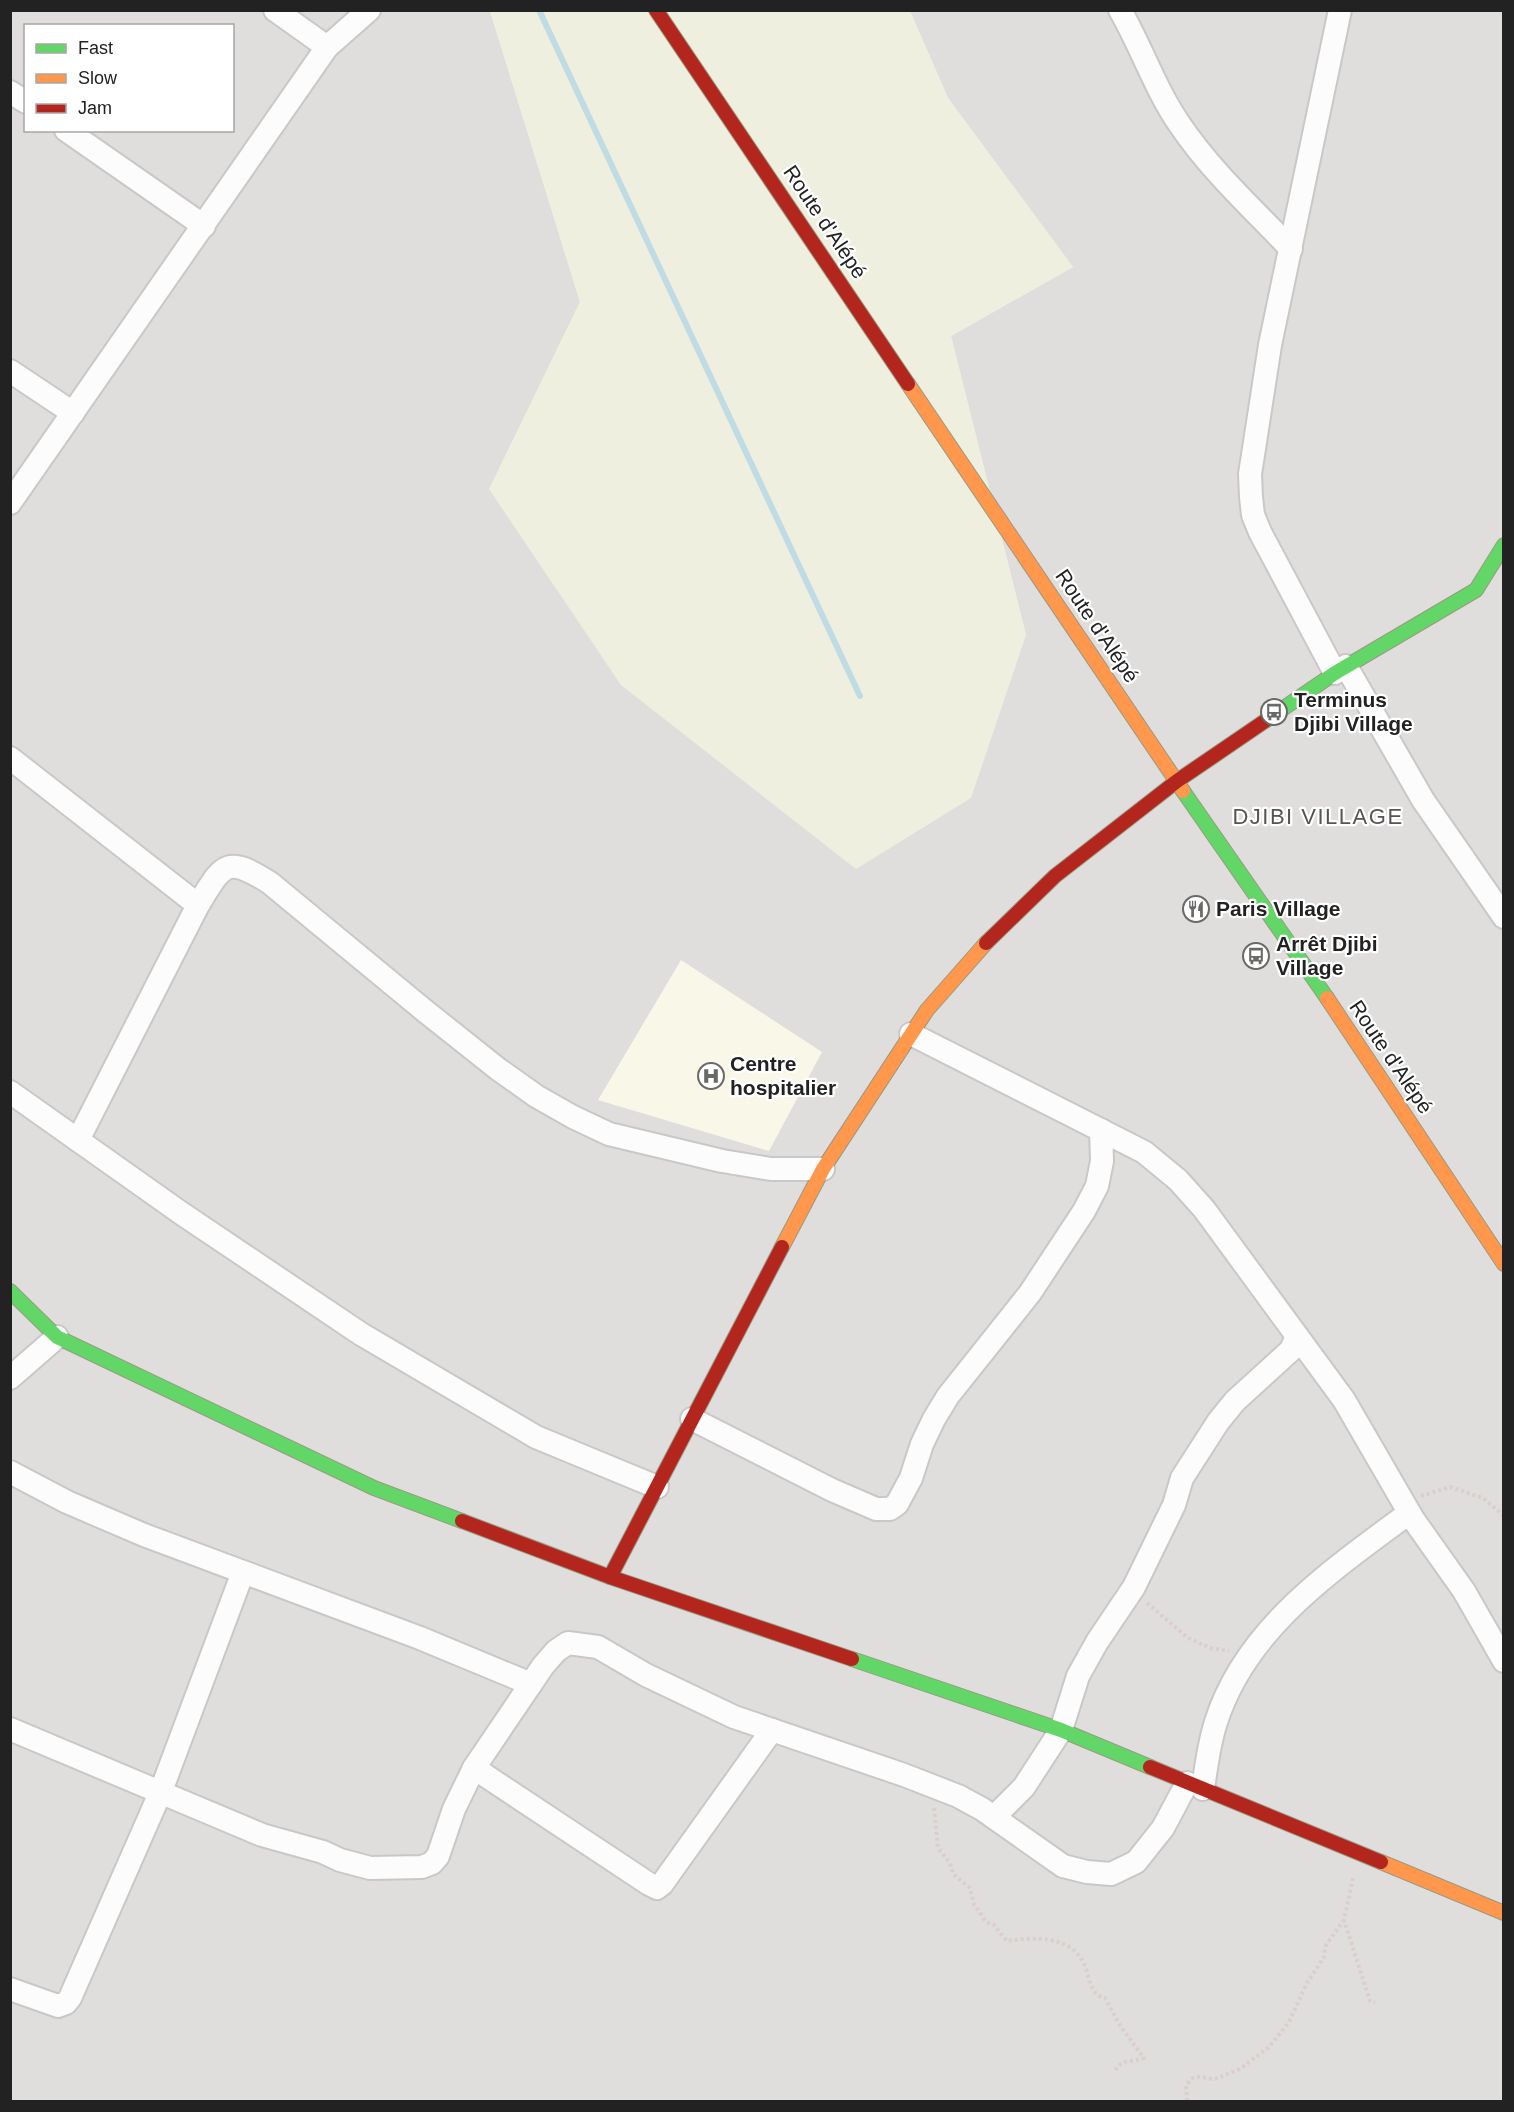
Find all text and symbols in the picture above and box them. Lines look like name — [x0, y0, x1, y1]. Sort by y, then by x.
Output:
legend — [24, 24, 234, 132]
text: Fast — [78, 38, 113, 58]
text: Slow — [78, 68, 118, 88]
text: Jam — [78, 98, 112, 118]
street label: Route d'Alépé — [779, 161, 872, 283]
street label: Route d'Alépé — [1051, 565, 1144, 687]
place label: Terminus Djibi Village — [1294, 688, 1413, 735]
bus stop icon: Terminus Djibi Village — [1259, 697, 1289, 727]
district label: DJIBI VILLAGE — [1232, 804, 1404, 829]
restaurant icon: Paris Village — [1181, 894, 1211, 924]
place label: Paris Village — [1216, 897, 1341, 920]
place label: Arrêt Djibi Village — [1276, 932, 1378, 979]
bus stop icon: Arrêt Djibi Village — [1241, 941, 1271, 971]
street label: Route d'Alépé — [1345, 996, 1438, 1118]
place label: Centre hospitalier — [730, 1052, 836, 1099]
hospital icon: Centre hospitalier — [696, 1061, 726, 1091]

